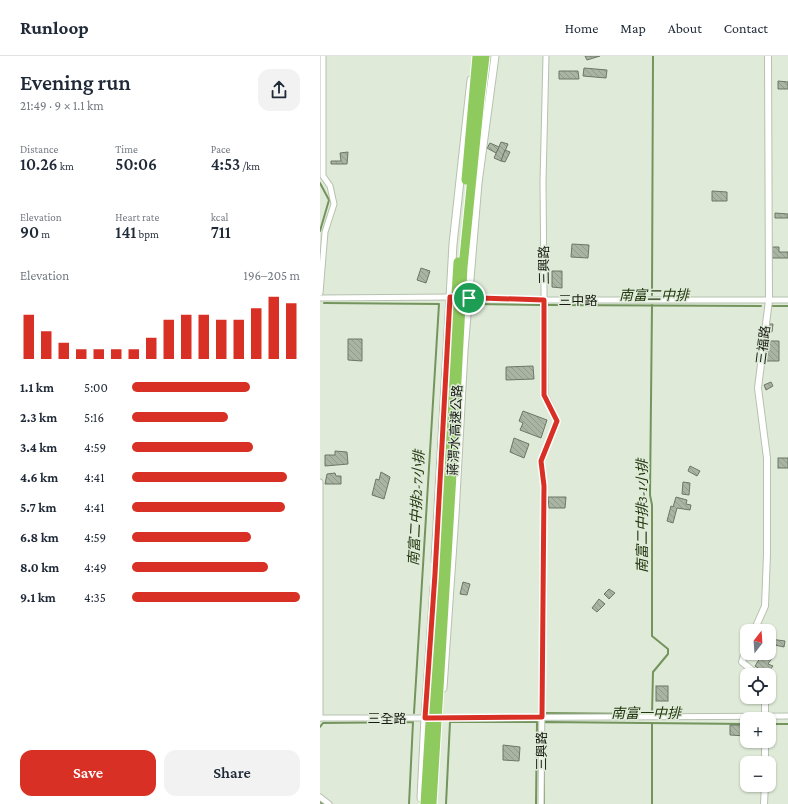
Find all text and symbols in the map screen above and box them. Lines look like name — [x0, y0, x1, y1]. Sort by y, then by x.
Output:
text: Runloop — [20, 17, 89, 38]
text: Home — [565, 20, 598, 36]
text: Map — [620, 20, 646, 36]
text: About — [668, 20, 702, 36]
text: Contact — [724, 20, 768, 36]
button: share — [258, 69, 300, 111]
text: Evening run — [20, 70, 131, 95]
text: 21:49 · 9 × 1.1 km — [20, 98, 104, 113]
text: Distance — [20, 143, 58, 155]
text: Time — [115, 143, 138, 155]
text: Pace — [211, 143, 230, 155]
text: 10.26 — [20, 155, 58, 174]
text: 50:06 — [115, 155, 157, 174]
text: 4:53 — [211, 155, 240, 174]
text: km — [58, 160, 74, 172]
text: /km — [240, 160, 260, 172]
text: Elevation — [20, 211, 62, 223]
text: Heart rate — [115, 211, 159, 223]
text: kcal — [211, 211, 228, 223]
text: 90 — [20, 223, 39, 242]
text: 141 — [115, 223, 136, 242]
text: 711 — [211, 223, 231, 242]
text: m — [39, 228, 50, 240]
text: bpm — [136, 228, 159, 240]
street label: 三興路 — [536, 245, 552, 285]
text: Elevation — [20, 268, 69, 283]
text: 196–205 m — [244, 268, 300, 283]
pin — [452, 281, 486, 315]
icon: arrive — [458, 287, 480, 309]
water label: 南富二中排 — [619, 287, 691, 303]
street label: 三中路 — [558, 293, 598, 308]
street label: 三福路 — [753, 325, 773, 365]
text: 1.1 km — [20, 380, 54, 395]
text: 5:00 — [84, 380, 108, 395]
street label: 蔣渭水高速公路 — [445, 384, 465, 476]
text: 2.3 km — [20, 410, 57, 425]
text: 5:16 — [84, 410, 104, 425]
text: 3.4 km — [20, 440, 57, 455]
text: 4:59 — [84, 440, 106, 455]
water label: 南富二中排2-7小排 — [405, 448, 427, 566]
water label: 南富二中排3-1小排 — [634, 457, 650, 573]
text: 4.6 km — [20, 470, 58, 485]
text: 4:41 — [84, 470, 105, 485]
text: 5.7 km — [20, 500, 56, 515]
text: 4:41 — [84, 500, 105, 515]
text: 6.8 km — [20, 530, 59, 545]
text: 4:59 — [84, 530, 106, 545]
text: 8.0 km — [20, 560, 59, 575]
text: 4:49 — [84, 560, 107, 575]
text: 9.1 km — [20, 590, 56, 605]
text: 4:35 — [84, 590, 106, 605]
north arrow — [740, 624, 776, 660]
map controls — [740, 624, 776, 792]
button: locate — [740, 668, 776, 704]
water label: 南富一中排 — [611, 705, 683, 721]
street label: 三全路 — [367, 711, 407, 726]
button: + — [740, 712, 776, 748]
street label: 三興路 — [534, 731, 549, 771]
button: Save — [20, 750, 156, 796]
button: Share — [164, 750, 300, 796]
button: − — [740, 756, 776, 792]

